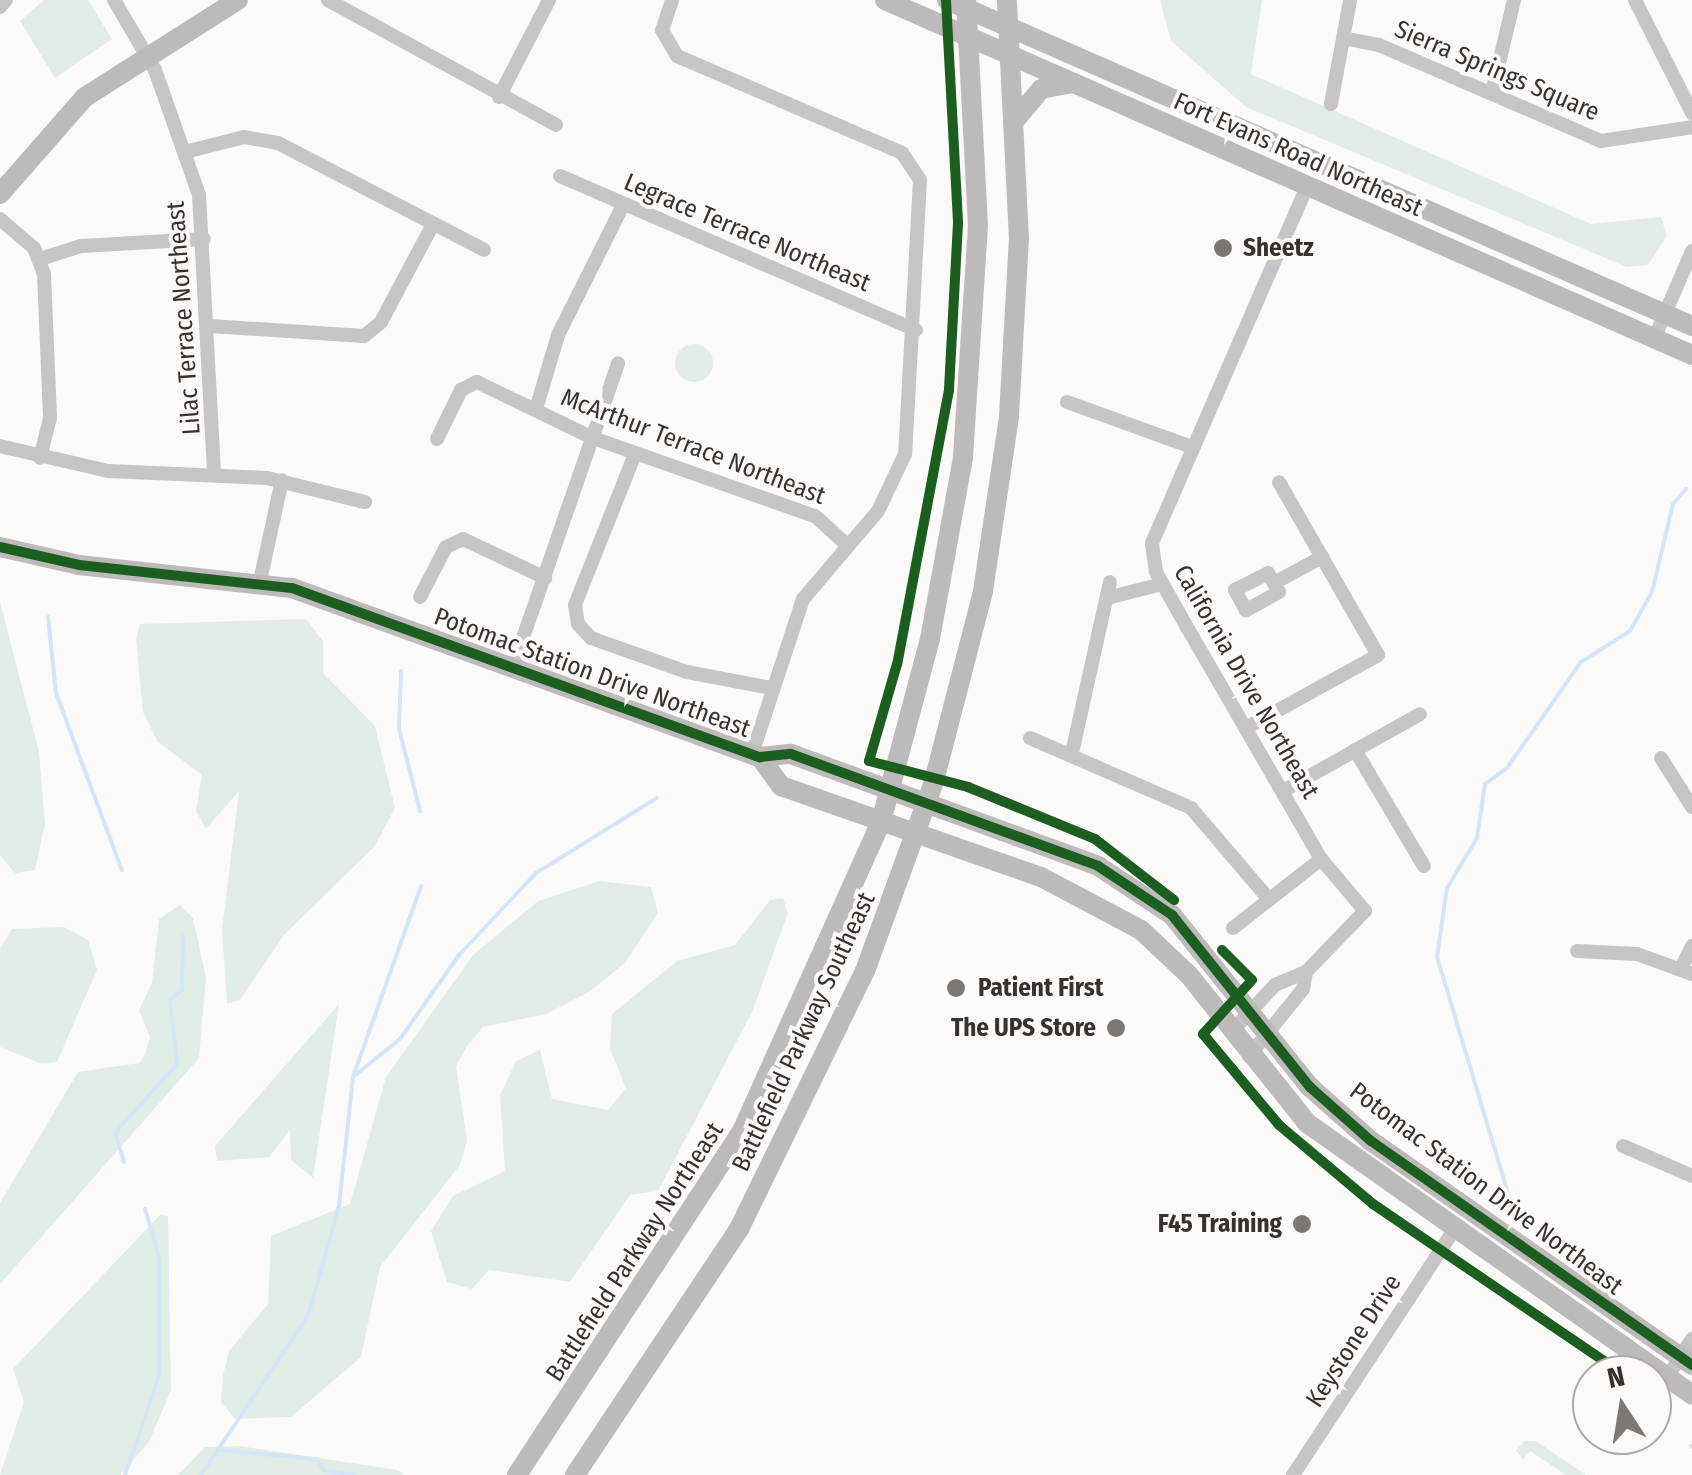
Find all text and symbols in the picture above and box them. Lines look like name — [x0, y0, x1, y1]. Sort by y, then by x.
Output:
street label: Sierra Springs Square — [1390, 14, 1604, 128]
street label: Fort Evans Road Northeast — [1169, 87, 1427, 223]
street label: Legrace Terrace Northeast — [619, 167, 875, 299]
street label: Lilac Terrace Northeast — [161, 200, 207, 436]
place label: Sheetz — [1243, 233, 1314, 263]
marker: Sheetz — [1212, 237, 1234, 259]
street label: McArthur Terrace Northeast — [557, 383, 829, 511]
street label: California Drive Northeast — [1167, 560, 1325, 804]
street label: Potomac Station Drive Northeast — [430, 602, 754, 744]
street label: Battlefield Parkway Southeast — [726, 888, 882, 1176]
place label: Patient First — [978, 973, 1103, 1003]
marker: Patient First — [943, 975, 969, 1001]
place label: The UPS Store — [951, 1013, 1096, 1043]
marker: The UPS Store — [1105, 1017, 1127, 1039]
street label: Potomac Station Drive Northeast — [1344, 1077, 1628, 1301]
street label: Battlefield Parkway Northeast — [540, 1117, 730, 1387]
place label: F45 Training — [1158, 1209, 1282, 1239]
marker: F45 Training — [1291, 1213, 1313, 1235]
street label: Keystone Drive — [1300, 1269, 1408, 1413]
north arrow — [1572, 1355, 1672, 1455]
text: N — [1604, 1359, 1628, 1395]

